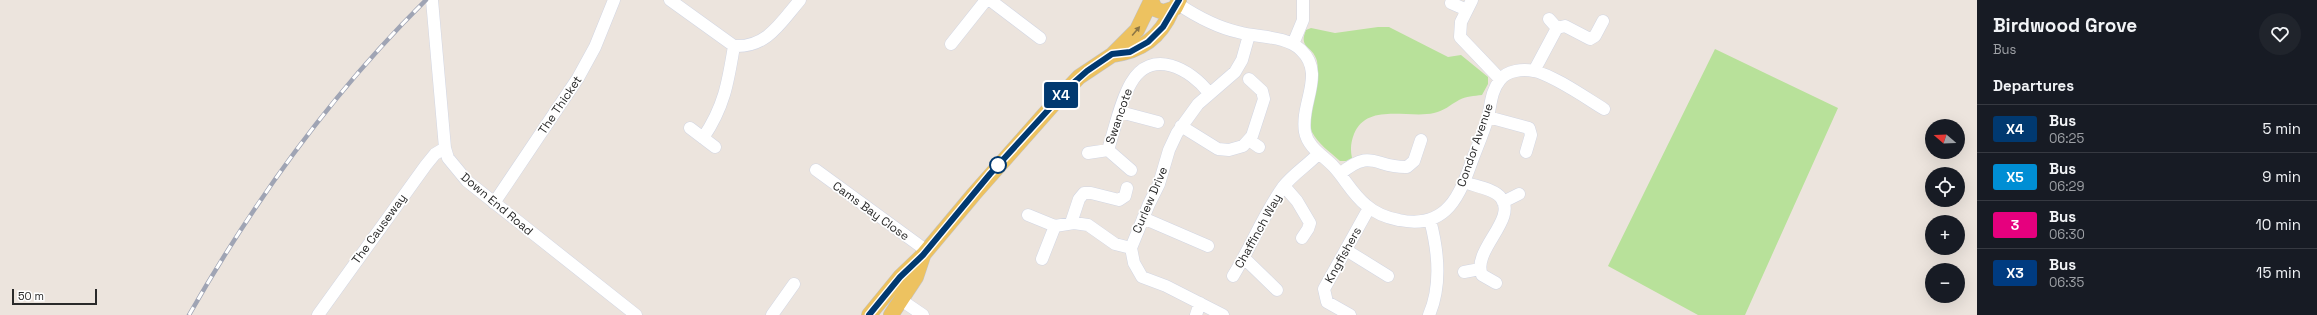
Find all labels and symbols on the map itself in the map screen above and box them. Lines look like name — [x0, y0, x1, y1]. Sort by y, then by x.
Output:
one-way arrow — [1131, 25, 1140, 36]
street label: The Thicket — [535, 73, 585, 137]
line badge: X4 — [1043, 82, 1079, 108]
street label: Swancote — [1102, 86, 1136, 146]
street label: Condor Avenue — [1453, 101, 1497, 189]
north arrow — [1925, 119, 1965, 159]
unlabelled marker — [989, 156, 1007, 174]
street label: Curlew Drive — [1129, 164, 1171, 236]
street label: Down End Road — [458, 169, 536, 239]
street label: Cams Bay Close — [830, 178, 912, 244]
street label: The Causeway — [348, 191, 410, 267]
street label: Chaffinch Way — [1231, 191, 1285, 271]
street label: Kngfishers — [1321, 224, 1365, 286]
scale bar — [12, 287, 97, 306]

